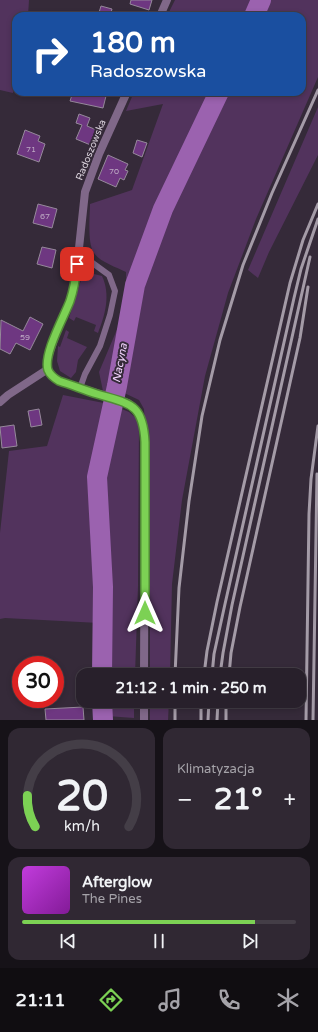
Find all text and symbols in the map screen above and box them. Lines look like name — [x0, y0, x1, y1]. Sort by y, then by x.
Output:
text: 180 m — [90, 26, 176, 60]
icon: right — [24, 28, 76, 80]
text: Radoszowska — [90, 60, 206, 82]
street label: Radoszowska — [73, 118, 109, 182]
house number: 71 — [26, 145, 36, 154]
house number: 70 — [109, 167, 119, 176]
house number: 67 — [40, 212, 50, 221]
pin — [60, 247, 94, 281]
icon: arrive — [66, 253, 88, 275]
house number: 59 — [20, 333, 30, 342]
water label: Nacyna — [110, 341, 130, 384]
position arrow — [124, 592, 166, 634]
speed limit sign: 30 — [12, 656, 64, 708]
text: 21:12 · 1 min · 250 m — [116, 679, 266, 697]
text: Klimatyzacja — [177, 761, 254, 777]
text: 20 — [55, 771, 108, 821]
text: 21° — [214, 781, 263, 818]
text: − — [177, 787, 193, 813]
text: + — [284, 787, 296, 813]
text: km/h — [64, 817, 99, 834]
text: Afterglow — [82, 873, 152, 891]
text: The Pines — [82, 891, 142, 907]
icon: previous — [57, 930, 79, 952]
icon: pause — [148, 930, 170, 952]
icon: next — [239, 930, 261, 952]
icon: directions — [97, 986, 125, 1014]
icon: music — [156, 986, 184, 1014]
icon: phone — [215, 986, 243, 1014]
icon: climate — [274, 986, 302, 1014]
text: 21:11 — [16, 989, 66, 1011]

